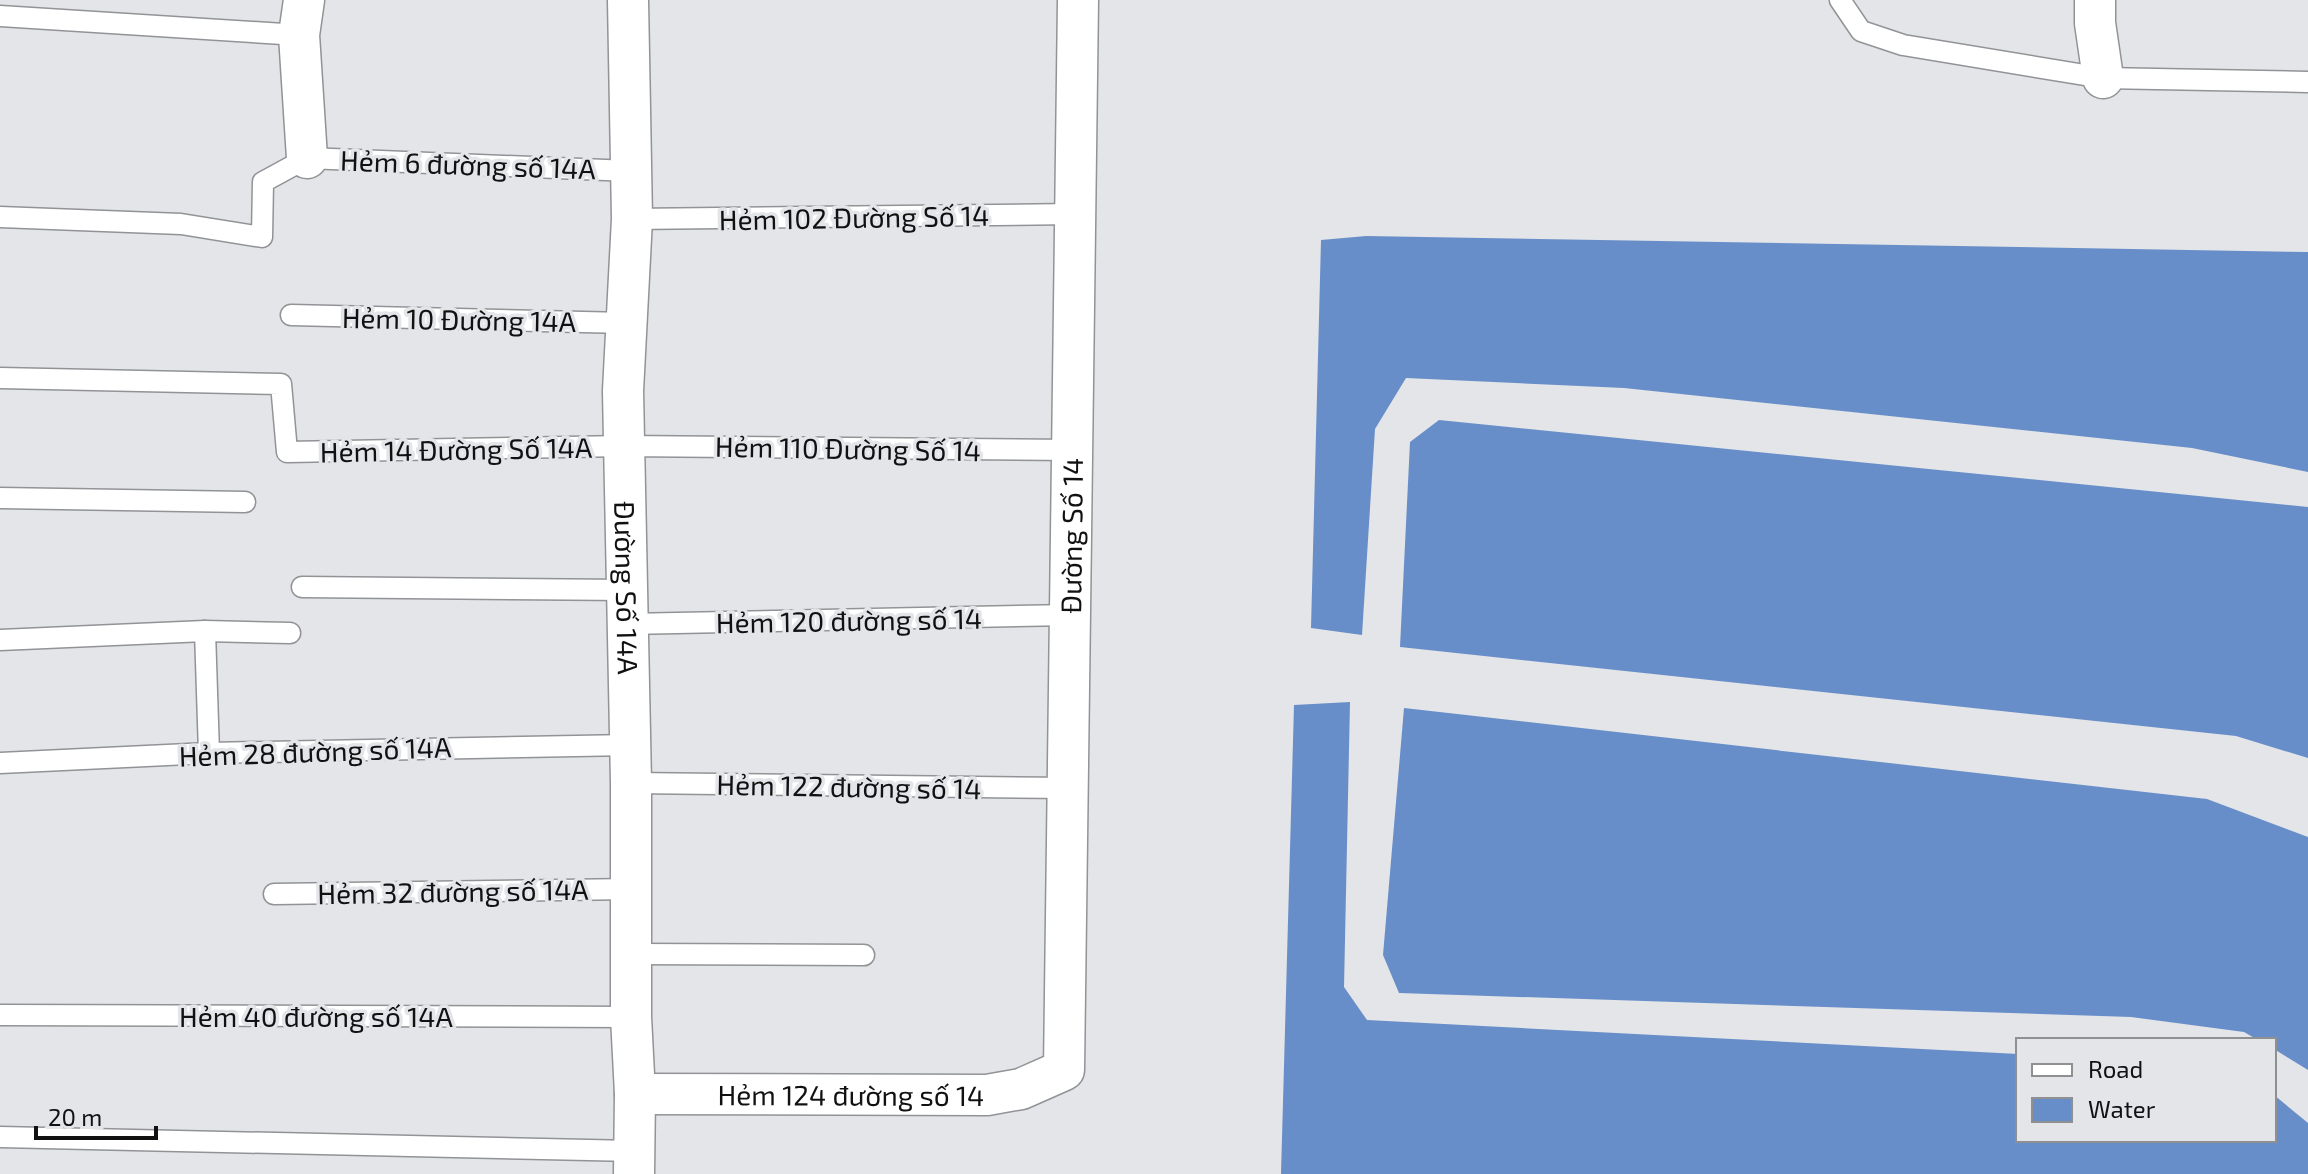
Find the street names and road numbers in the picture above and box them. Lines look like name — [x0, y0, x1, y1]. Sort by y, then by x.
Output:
street label: Hẻm 6 đường số 14A — [340, 143, 597, 185]
street label: Hẻm 102 Đường Số 14 — [718, 198, 990, 236]
street label: Hẻm 10 Đường 14A — [342, 300, 577, 338]
street label: Hẻm 110 Đường Số 14 — [715, 429, 981, 467]
street label: Hẻm 14 Đường Số 14A — [319, 430, 593, 468]
street label: Đường Số 14 — [1053, 457, 1089, 614]
street label: Đường Số 14A — [608, 501, 646, 675]
street label: Hẻm 120 đường số 14 — [716, 601, 982, 639]
street label: Hẻm 28 đường số 14A — [178, 729, 452, 773]
street label: Hẻm 122 đường số 14 — [716, 767, 982, 805]
street label: Hẻm 32 đường số 14A — [317, 872, 589, 910]
street label: Hẻm 40 đường số 14A — [179, 999, 454, 1033]
street label: Hẻm 124 đường số 14 — [718, 1077, 984, 1112]

